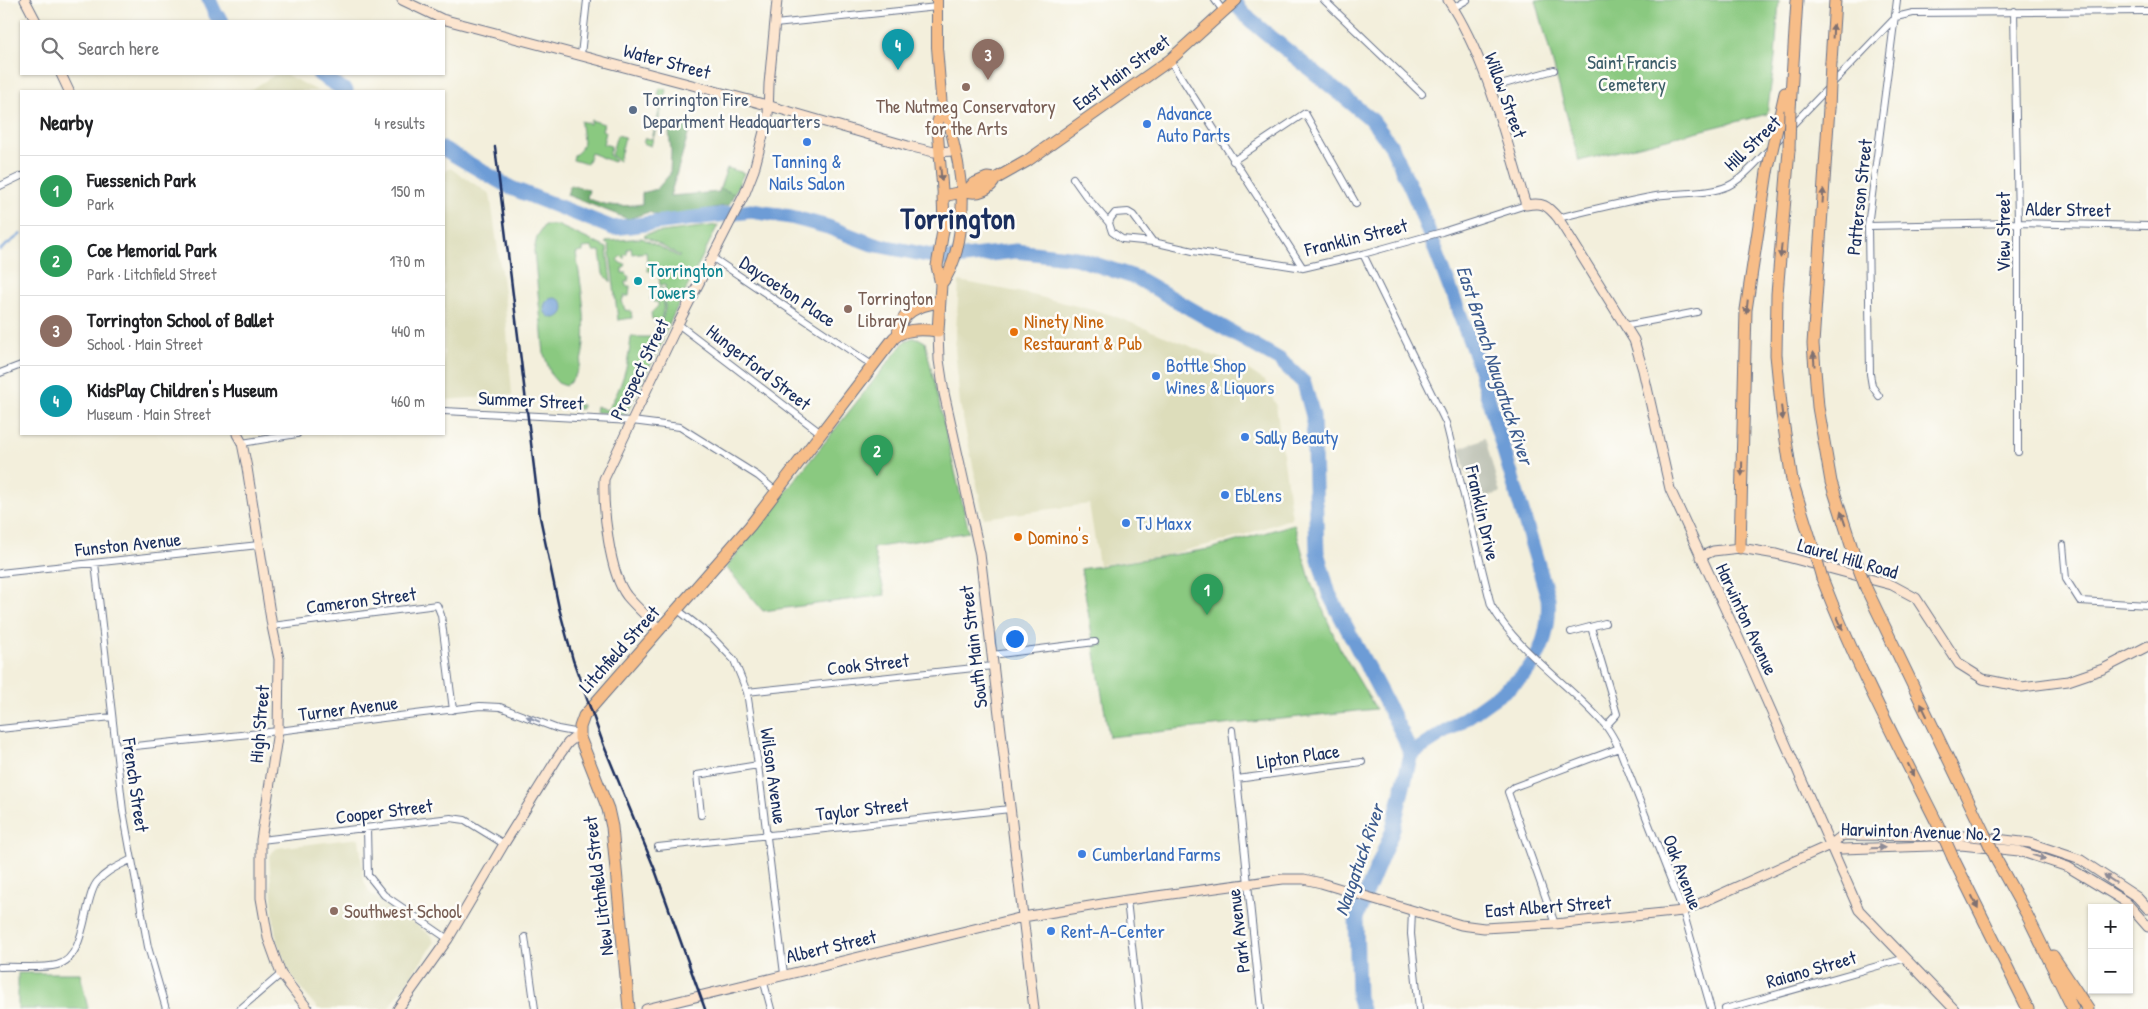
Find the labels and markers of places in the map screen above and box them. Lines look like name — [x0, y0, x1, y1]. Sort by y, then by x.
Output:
pin: 4 — [882, 29, 914, 70]
pin: 3 — [972, 39, 1004, 80]
marker: The Nutmeg Conservatory for the Arts — [960, 81, 972, 93]
place label: Torrington Fire Department Headquarters — [643, 86, 820, 134]
place label: The Nutmeg Conservatory for the Arts — [876, 93, 1056, 141]
place label: Advance Auto Parts — [1157, 100, 1230, 148]
marker: Torrington Fire Department Headquarters — [627, 104, 639, 116]
marker: Advance Auto Parts — [1141, 118, 1153, 130]
marker: Tanning & Nails Salon — [801, 136, 813, 148]
place label: Tanning & Nails Salon — [769, 148, 845, 196]
place label: Torrington Towers — [648, 257, 723, 305]
marker: Torrington Towers — [632, 275, 644, 287]
place label: Torrington Library — [858, 285, 933, 333]
marker: Torrington Library — [842, 303, 854, 315]
place label: Ninety Nine Restaurant & Pub — [1024, 308, 1143, 356]
marker: Ninety Nine Restaurant & Pub — [1008, 326, 1020, 338]
place label: Bottle Shop Wines & Liquors — [1166, 352, 1274, 400]
marker: Bottle Shop Wines & Liquors — [1150, 370, 1162, 382]
place label: Sally Beauty — [1255, 424, 1339, 450]
marker: Sally Beauty — [1239, 431, 1251, 443]
pin: 2 — [861, 435, 893, 476]
place label: EbLens — [1235, 482, 1282, 508]
marker: EbLens — [1219, 489, 1231, 501]
place label: TJ Maxx — [1136, 510, 1192, 536]
marker: TJ Maxx — [1120, 517, 1132, 529]
place label: Domino's — [1028, 524, 1089, 550]
marker: Domino's — [1012, 531, 1024, 543]
pin: 1 — [1191, 574, 1223, 615]
place label: Cumberland Farms — [1092, 841, 1221, 867]
marker: Cumberland Farms — [1076, 848, 1088, 860]
place label: Southwest School — [344, 898, 462, 924]
marker: Southwest School — [328, 905, 340, 917]
place label: Rent-A-Center — [1061, 918, 1166, 944]
marker: Rent-A-Center — [1045, 925, 1057, 937]

